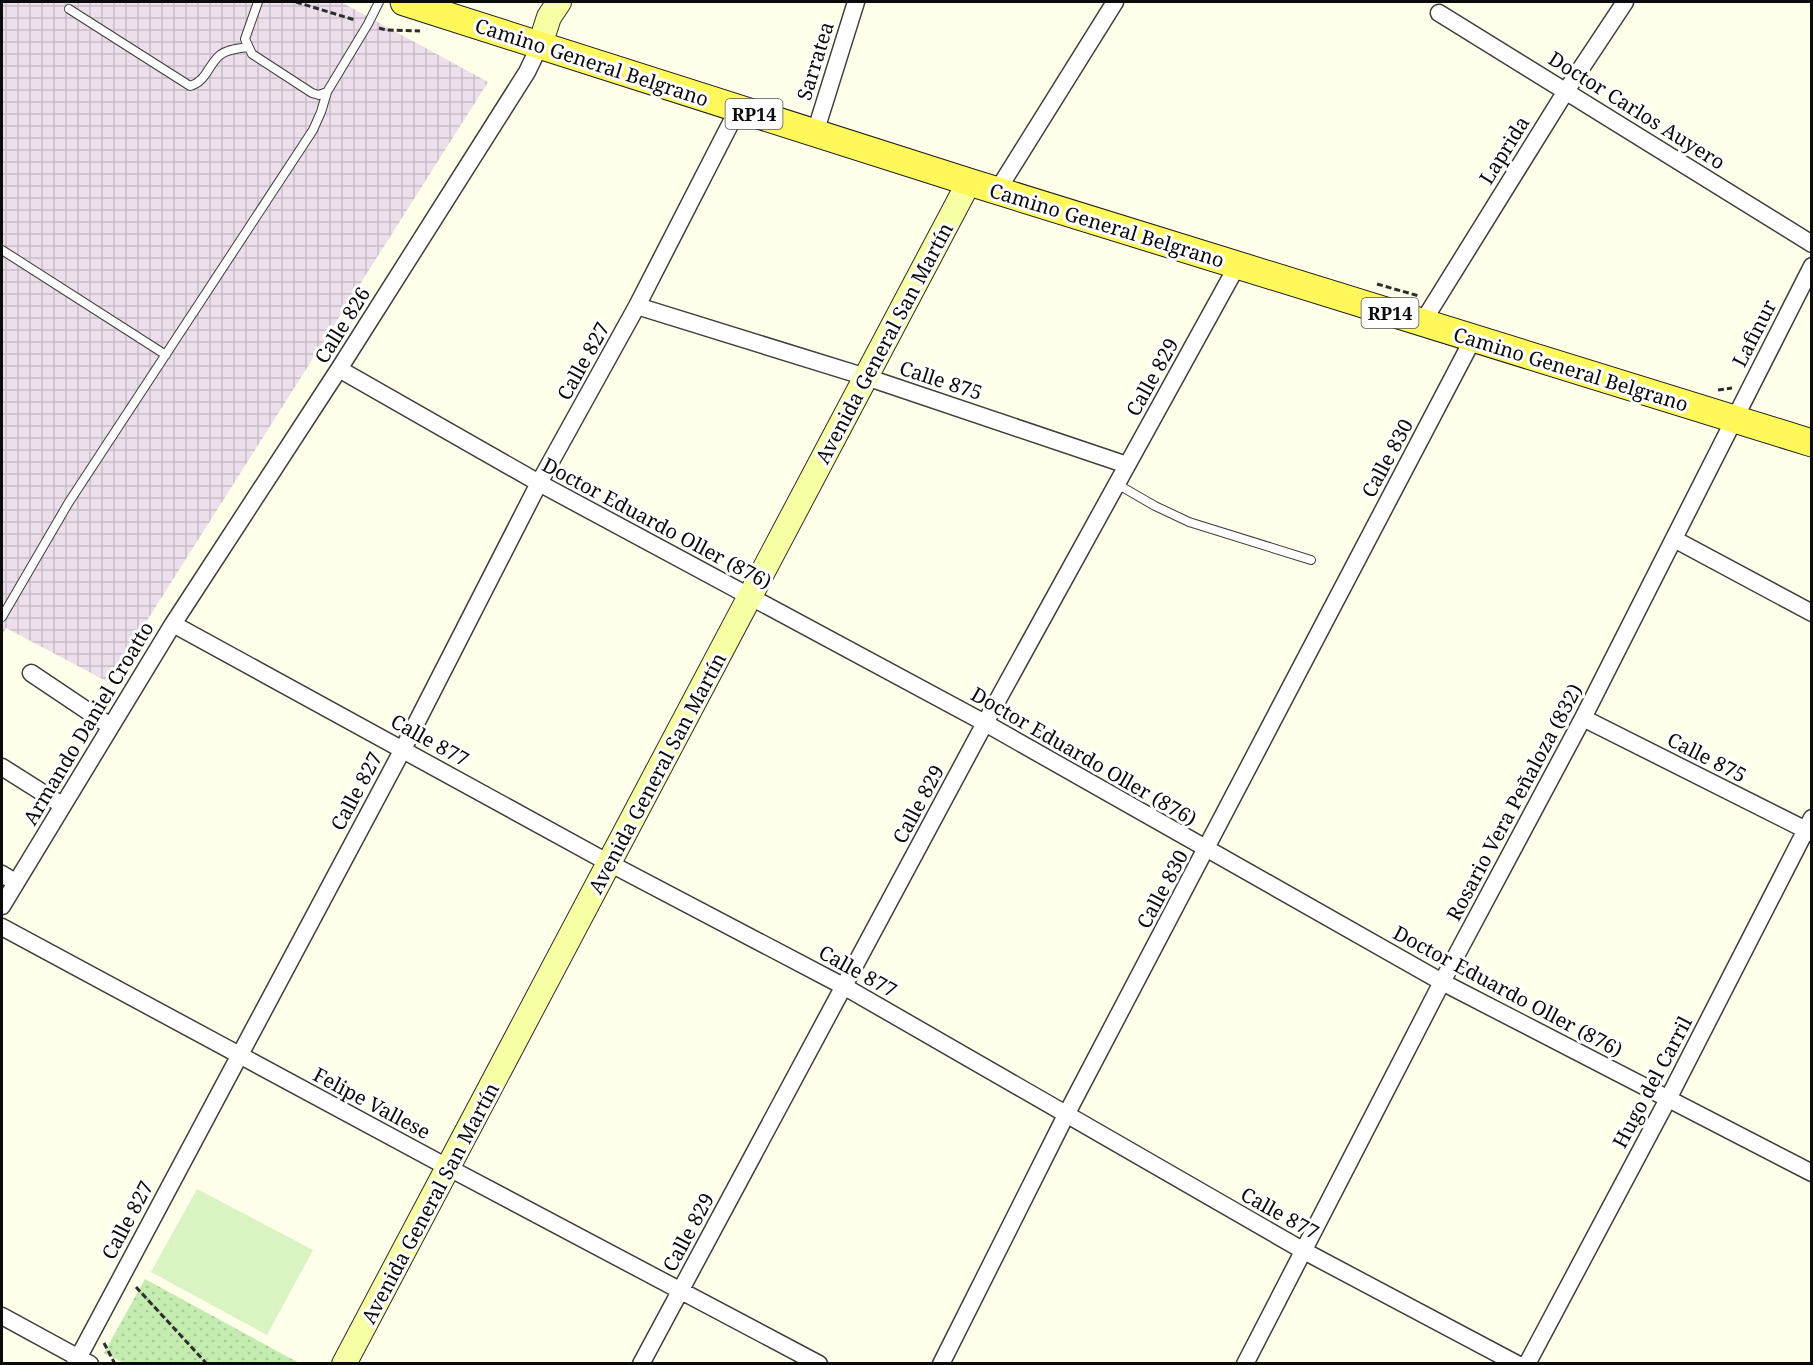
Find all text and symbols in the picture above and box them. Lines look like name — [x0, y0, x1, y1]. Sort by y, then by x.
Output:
street label: Camino General Belgrano — [472, 11, 712, 113]
street label: Sarratea — [790, 18, 840, 104]
street label: Doctor Carlos Auyero — [1544, 45, 1730, 175]
road number: RP14 — [726, 99, 783, 129]
street label: Laprida — [1473, 111, 1535, 189]
street label: Camino General Belgrano — [986, 176, 1228, 274]
street label: Avenida General San Martín — [809, 218, 959, 468]
street label: Calle 826 — [308, 282, 376, 368]
street label: Lafinur — [1726, 294, 1783, 371]
road number: RP14 — [1362, 298, 1418, 328]
street label: Calle 827 — [550, 317, 616, 405]
street label: Camino General Belgrano — [1450, 320, 1692, 418]
street label: Calle 829 — [1119, 333, 1185, 421]
street label: Calle 875 — [896, 354, 986, 406]
street label: Calle 830 — [1355, 414, 1419, 502]
street label: Doctor Eduardo Oller (876) — [538, 451, 776, 595]
street label: Armando Daniel Croatto — [16, 616, 160, 830]
street label: Avenida General San Martín — [582, 648, 732, 898]
street label: Rosario Vera Peñaloza (832) — [1440, 679, 1588, 925]
street label: Doctor Eduardo Oller (876) — [966, 680, 1202, 832]
street label: Calle 877 — [386, 707, 474, 773]
street label: Calle 875 — [1663, 726, 1751, 788]
street label: Calle 827 — [324, 747, 388, 835]
street label: Calle 829 — [886, 760, 950, 848]
street label: Calle 830 — [1130, 845, 1194, 933]
street label: Doctor Eduardo Oller (876) — [1389, 919, 1627, 1063]
street label: Calle 877 — [814, 938, 902, 1004]
street label: Hugo del Carril — [1606, 1011, 1698, 1153]
street label: Felipe Vallese — [309, 1061, 435, 1145]
street label: Avenida General San Martín — [355, 1078, 505, 1328]
street label: Calle 827 — [95, 1176, 159, 1264]
street label: Calle 877 — [1236, 1180, 1324, 1246]
street label: Calle 829 — [656, 1188, 720, 1276]

